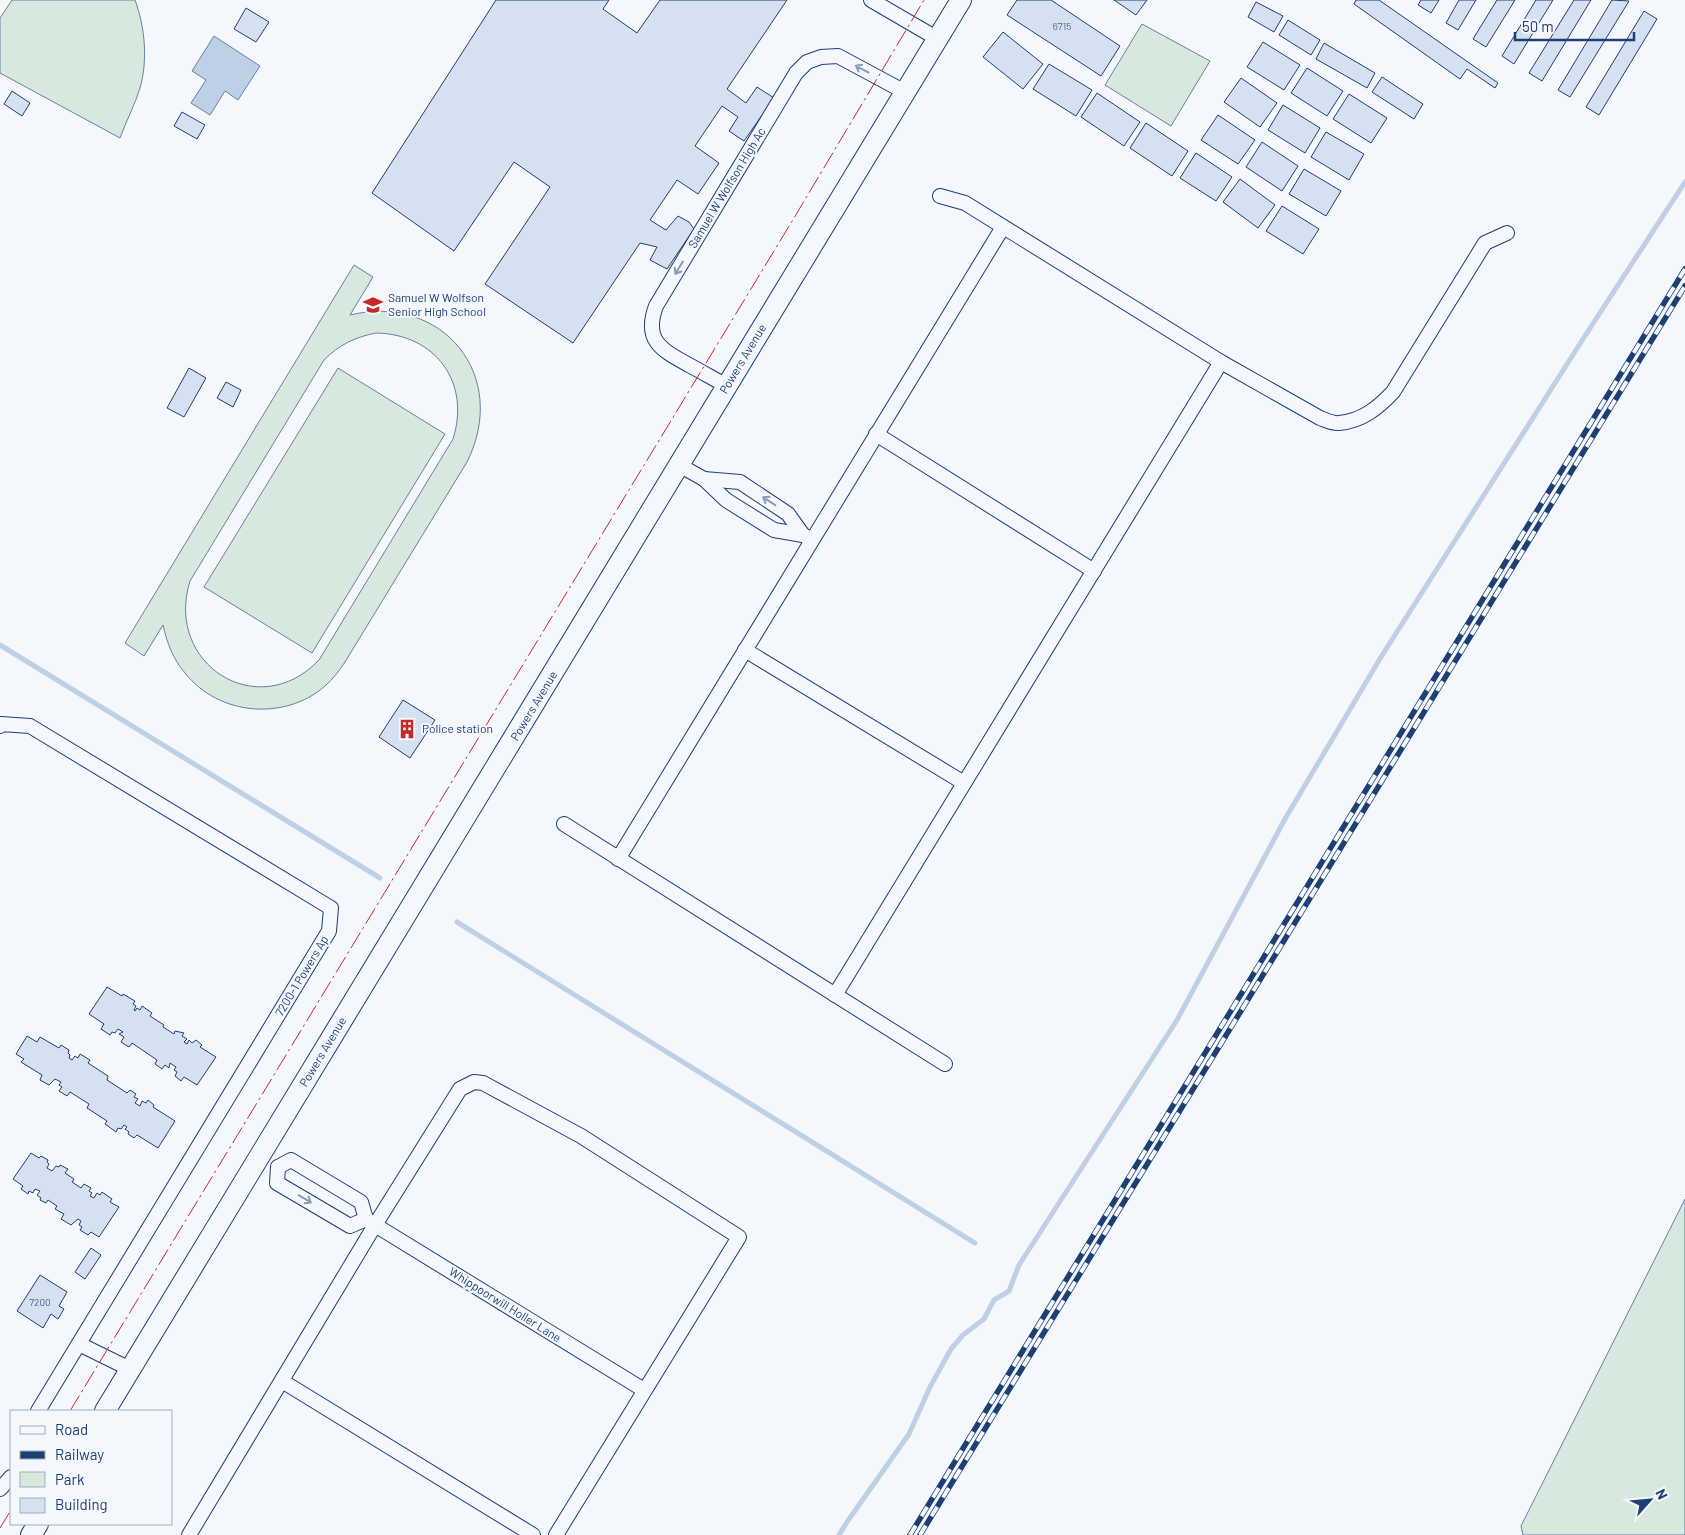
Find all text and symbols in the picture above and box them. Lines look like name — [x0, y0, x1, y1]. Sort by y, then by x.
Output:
scale bar — [1515, 10, 1634, 42]
text: 50 m — [1522, 17, 1554, 35]
house number: 6715 — [1053, 20, 1071, 32]
one-way arrow — [855, 64, 870, 74]
street label: Samuel W Wolfson High Ac — [685, 125, 768, 250]
one-way arrow — [673, 260, 683, 274]
place label: Samuel W Wolfson Senior High School — [388, 290, 486, 318]
school or university icon: Samuel W Wolfson Senior High School — [362, 294, 384, 316]
street label: Powers Avenue — [716, 321, 768, 396]
one-way arrow — [763, 496, 777, 506]
street label: Powers Avenue — [507, 668, 559, 743]
building icon: Police station — [396, 718, 418, 740]
place label: Police station — [422, 721, 493, 735]
street label: 7200-1 Powers Ap — [272, 933, 331, 1018]
street label: Powers Avenue — [296, 1014, 348, 1089]
one-way arrow — [297, 1195, 311, 1205]
street label: Whippoorwill Holler Lane — [447, 1264, 564, 1344]
house number: 7200 — [29, 1296, 51, 1308]
legend — [10, 1410, 172, 1525]
text: Road — [55, 1420, 88, 1438]
text: Railway — [55, 1445, 104, 1463]
text: Park — [55, 1470, 85, 1488]
north arrow — [1625, 1475, 1675, 1525]
text: N — [1652, 1486, 1672, 1502]
text: Building — [55, 1495, 108, 1513]

